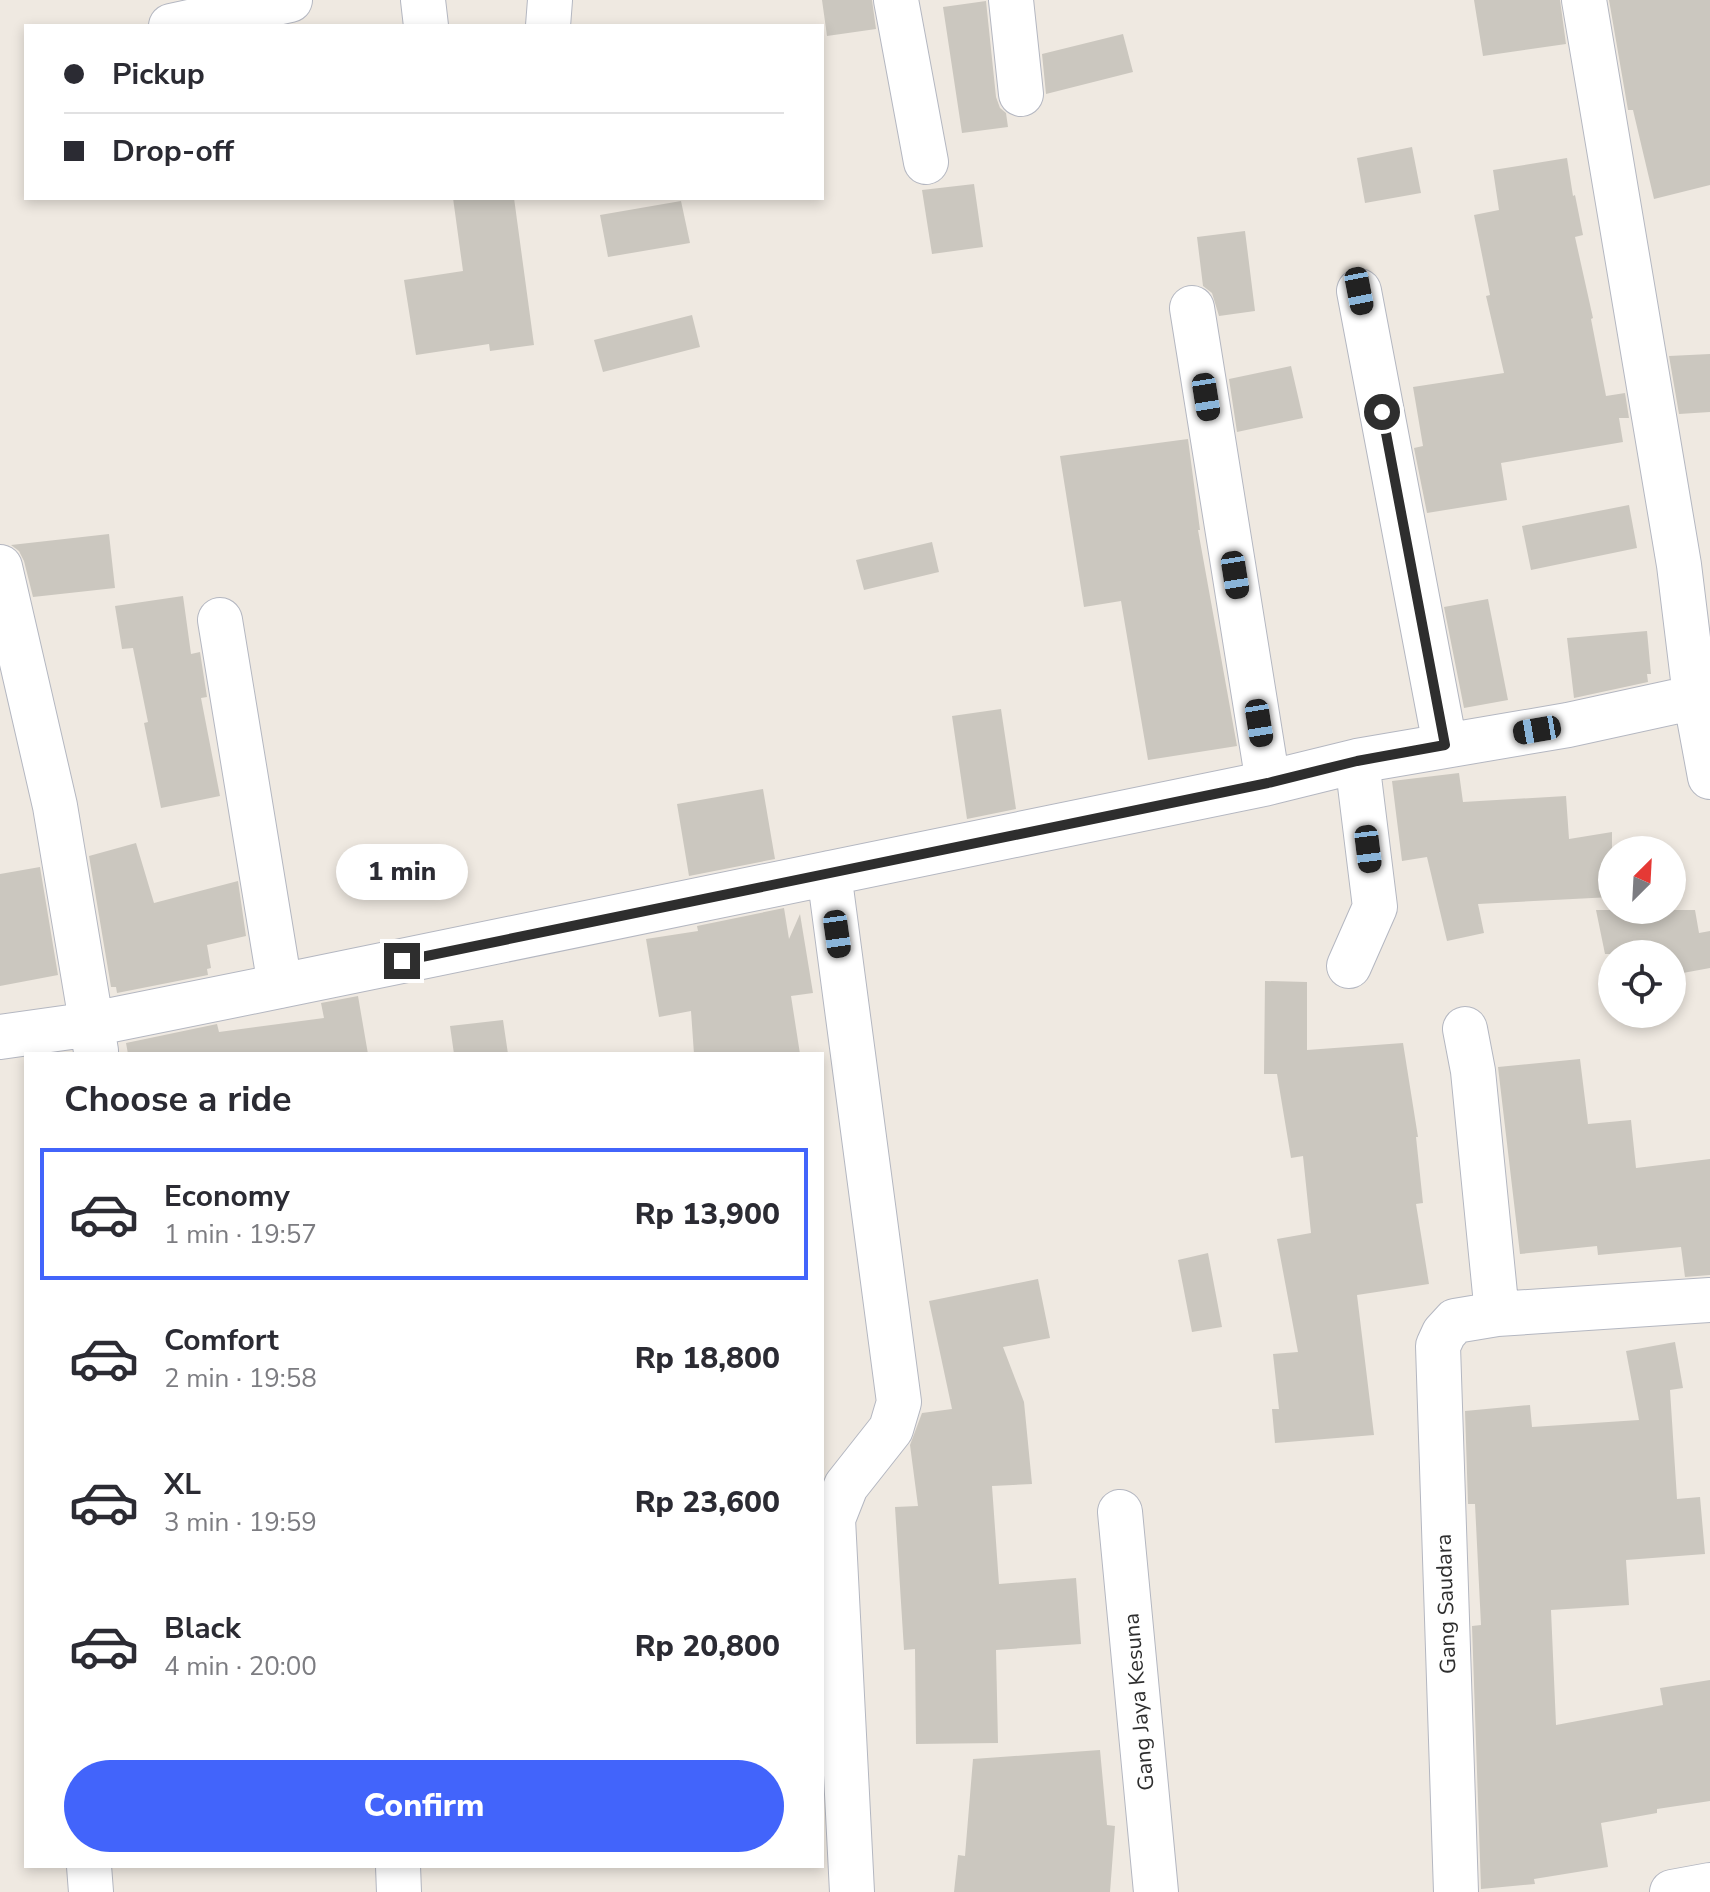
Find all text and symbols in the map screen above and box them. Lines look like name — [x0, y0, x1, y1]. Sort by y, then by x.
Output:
text: Pickup — [112, 54, 205, 95]
text: Drop-off — [112, 131, 234, 172]
car — [1343, 265, 1375, 317]
car — [1190, 371, 1222, 423]
route start — [1364, 394, 1400, 430]
car — [1219, 549, 1251, 601]
car — [1243, 697, 1275, 749]
car — [1511, 714, 1563, 746]
car — [1353, 824, 1383, 874]
north arrow — [1598, 836, 1686, 924]
map controls — [1598, 836, 1686, 1028]
callout: 1 min — [336, 845, 468, 901]
text: 1 min — [368, 854, 436, 889]
car — [822, 909, 852, 959]
button: locate — [1598, 940, 1686, 1028]
route end — [384, 943, 420, 979]
text: Choose a ride — [64, 1075, 292, 1124]
text: Economy — [164, 1176, 290, 1217]
icon: car — [68, 1178, 140, 1250]
text: Rp 13,900 — [635, 1194, 780, 1235]
text: 1 min · 19:57 — [164, 1217, 317, 1252]
text: Comfort — [164, 1320, 279, 1361]
icon: car — [68, 1322, 140, 1394]
text: Rp 18,800 — [635, 1338, 780, 1379]
text: 2 min · 19:58 — [164, 1361, 317, 1396]
text: XL — [164, 1464, 201, 1505]
icon: car — [68, 1466, 140, 1538]
text: Rp 23,600 — [635, 1482, 780, 1523]
text: 3 min · 19:59 — [164, 1505, 317, 1540]
street label: Gang Saudara — [1429, 1533, 1463, 1675]
text: Black — [164, 1608, 241, 1649]
icon: car — [68, 1610, 140, 1682]
street label: Gang Jaya Kesuna — [1116, 1612, 1162, 1792]
text: Rp 20,800 — [635, 1626, 780, 1667]
text: 4 min · 20:00 — [164, 1649, 317, 1684]
button: Confirm — [64, 1760, 784, 1852]

